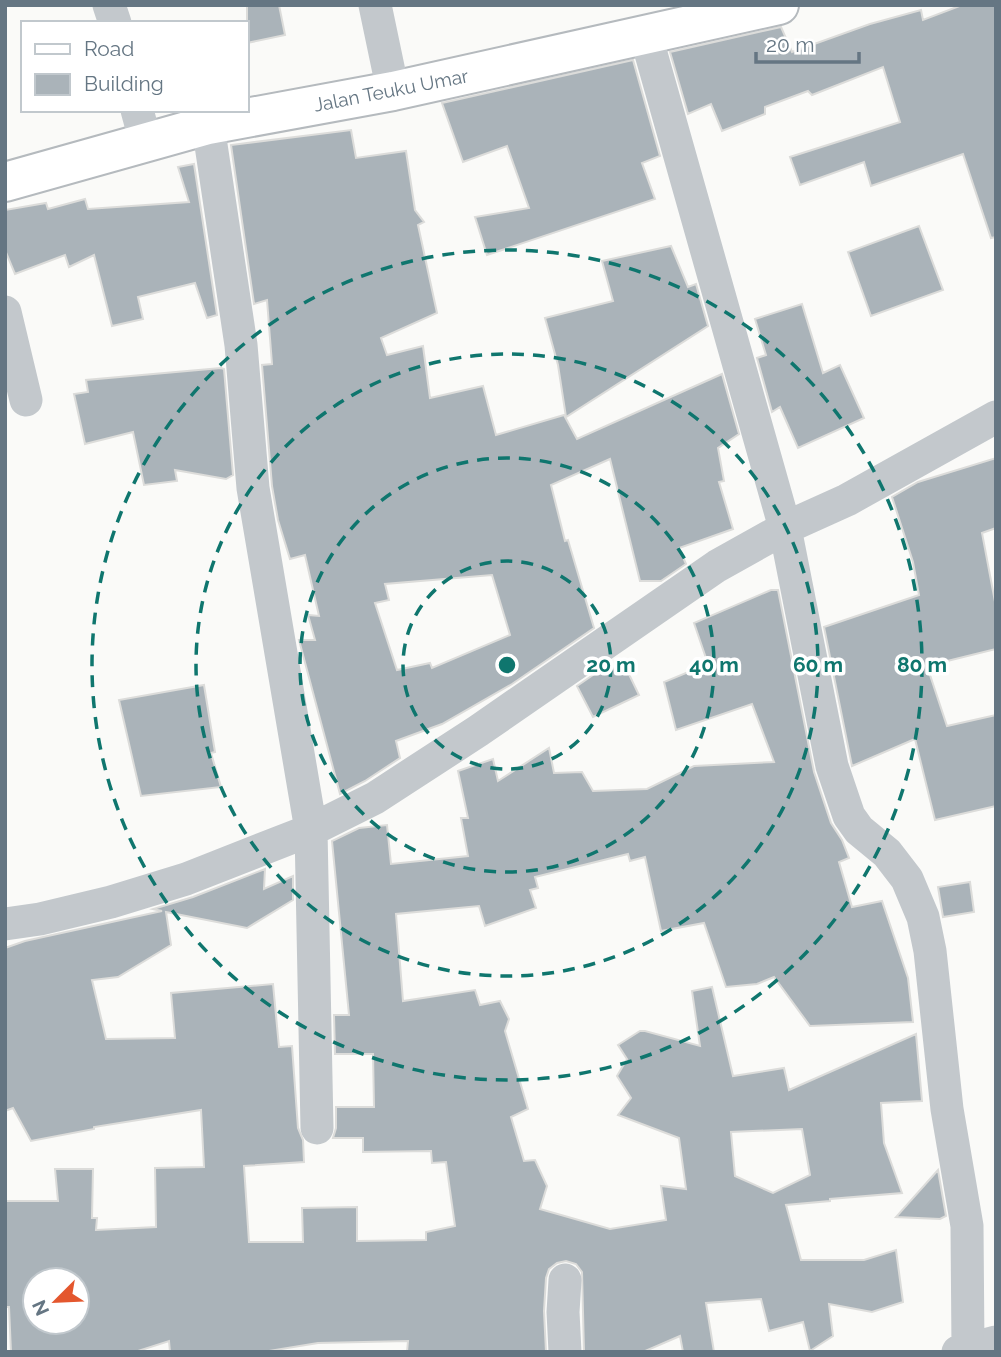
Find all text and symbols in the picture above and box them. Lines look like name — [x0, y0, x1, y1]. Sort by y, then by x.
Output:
legend — [21, 21, 248, 112]
scale bar — [756, 21, 859, 65]
text: 20 m — [766, 32, 814, 57]
text: Road — [84, 36, 134, 61]
street label: Jalan Teuku Umar — [312, 64, 470, 116]
text: Building — [84, 71, 164, 96]
text: 20 m — [586, 652, 636, 677]
text: 40 m — [689, 652, 739, 677]
text: 60 m — [793, 652, 843, 677]
text: 80 m — [897, 652, 947, 677]
centre of rings — [495, 653, 519, 677]
north arrow — [21, 1266, 91, 1336]
text: N — [27, 1297, 53, 1319]

